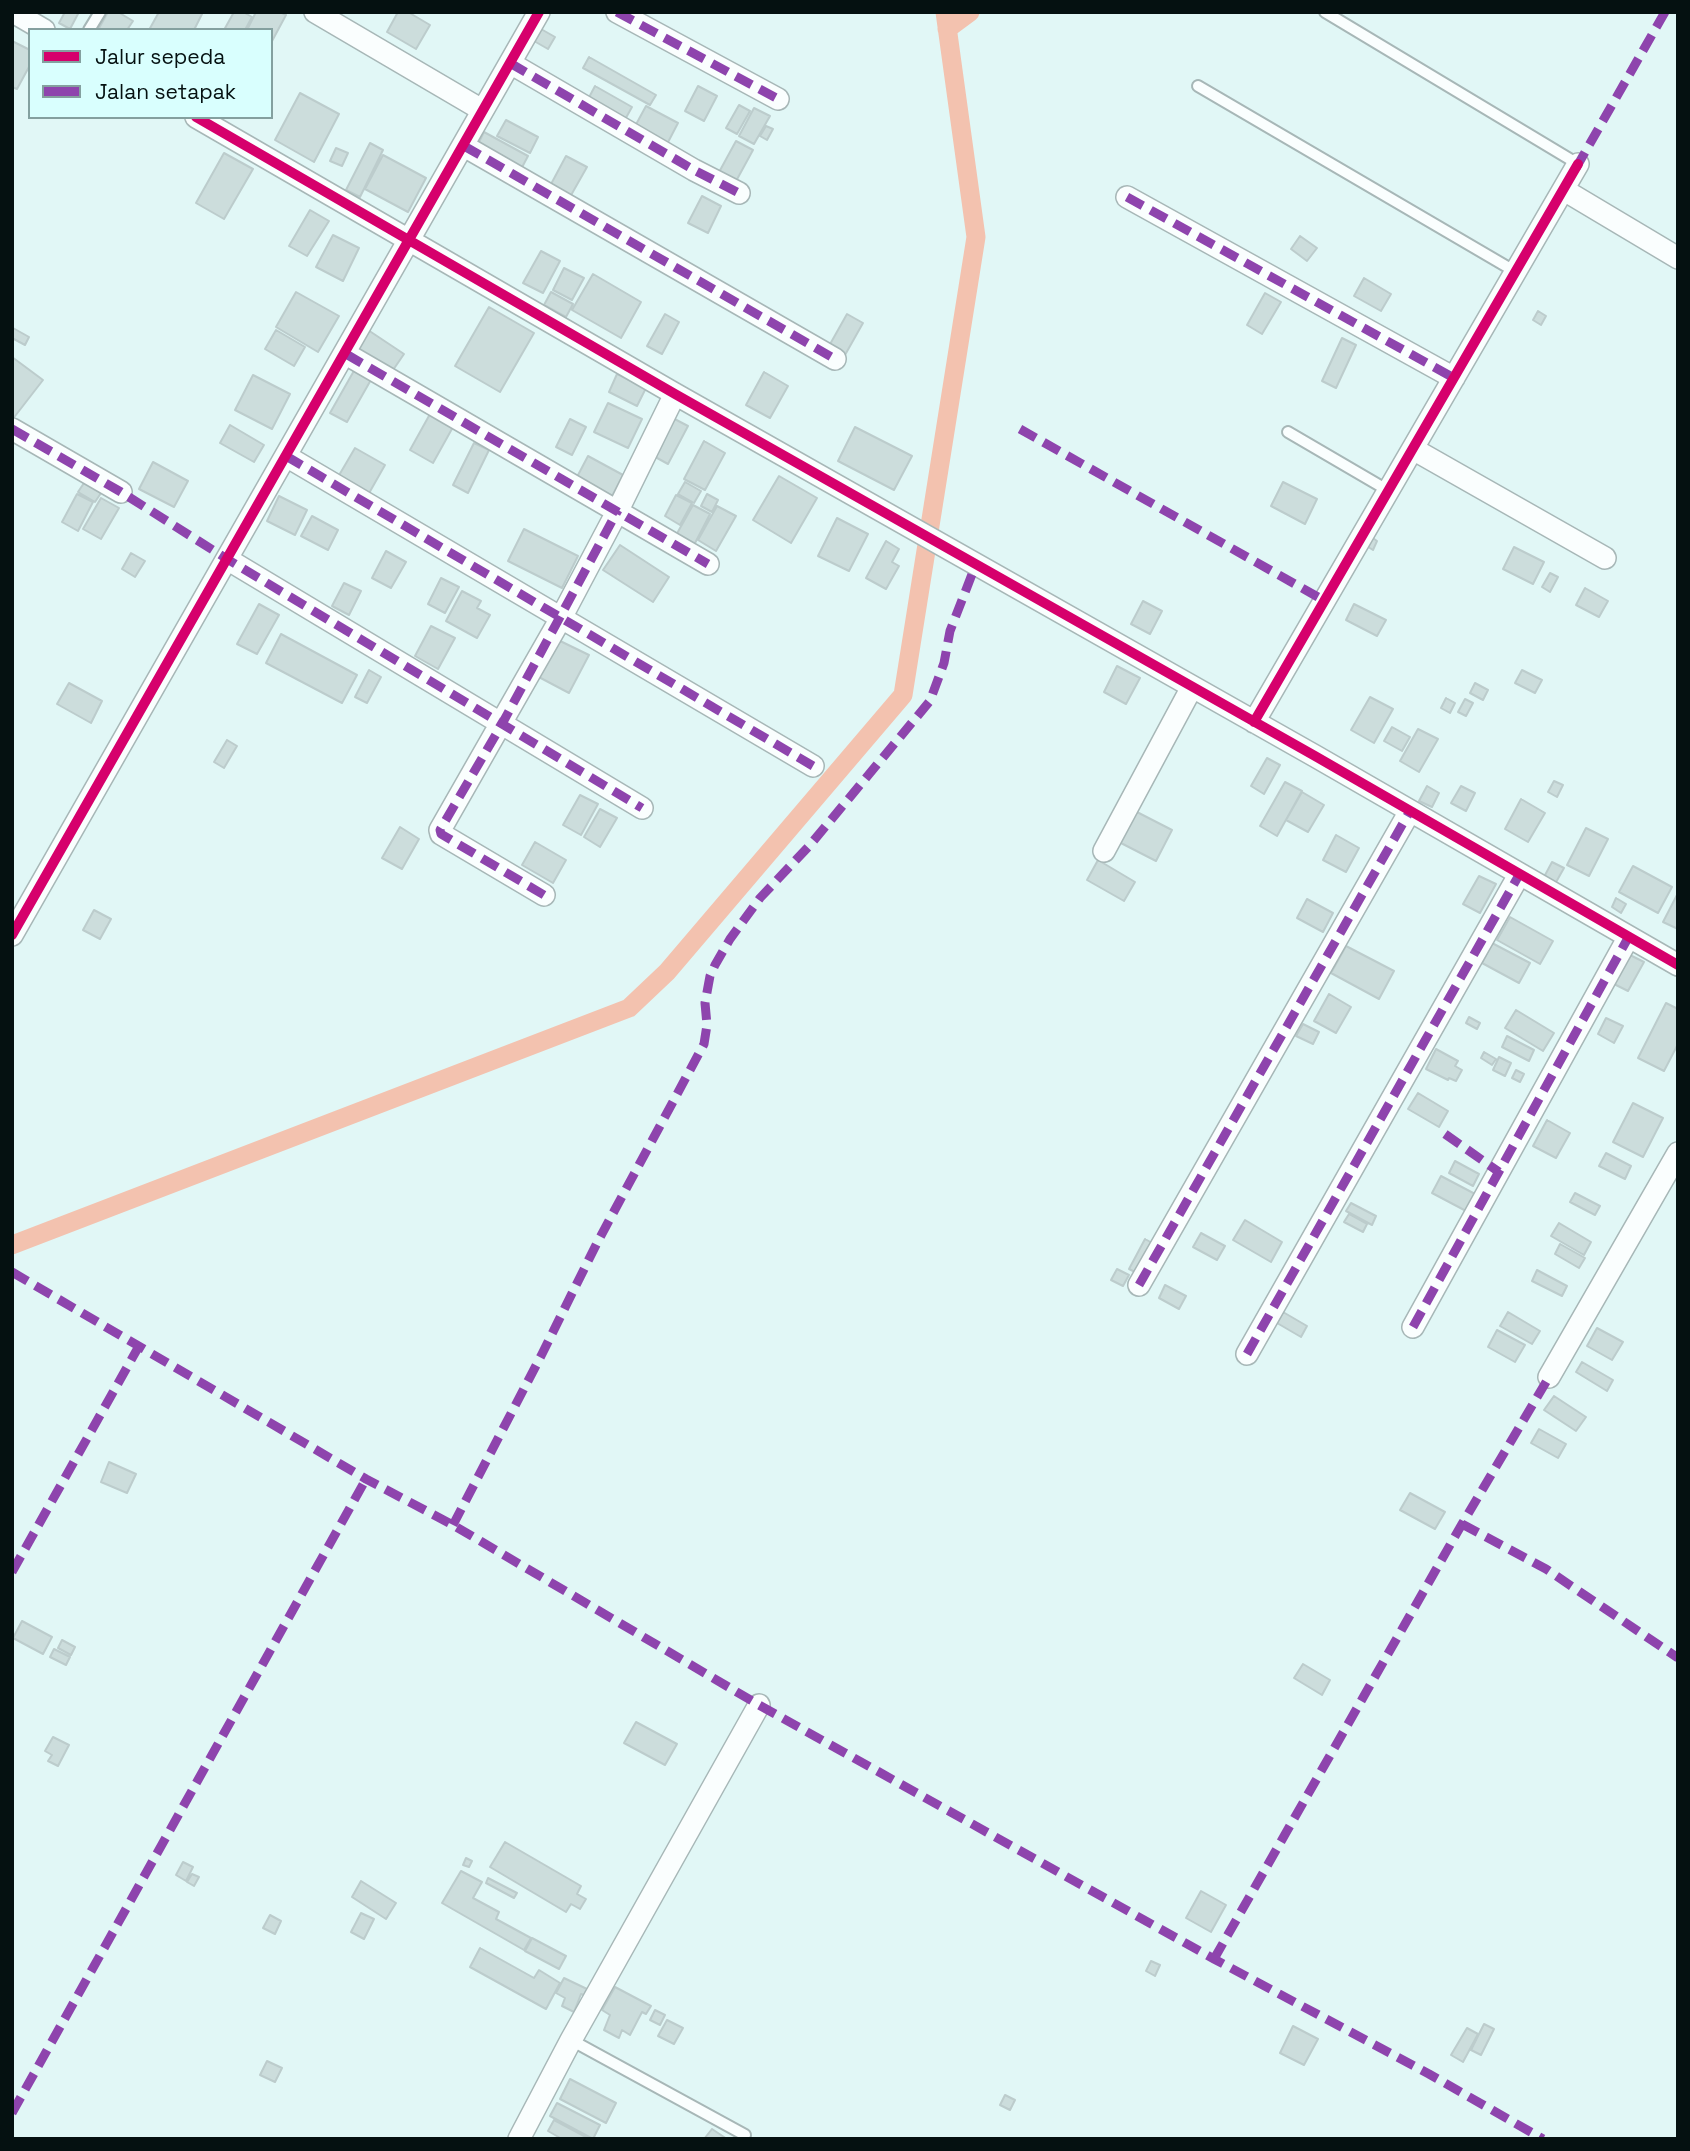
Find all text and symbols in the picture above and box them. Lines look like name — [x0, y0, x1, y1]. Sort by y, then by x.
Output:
legend — [28, 28, 273, 119]
text: Jalur sepeda — [95, 43, 225, 70]
text: Jalan setapak — [95, 78, 236, 105]

